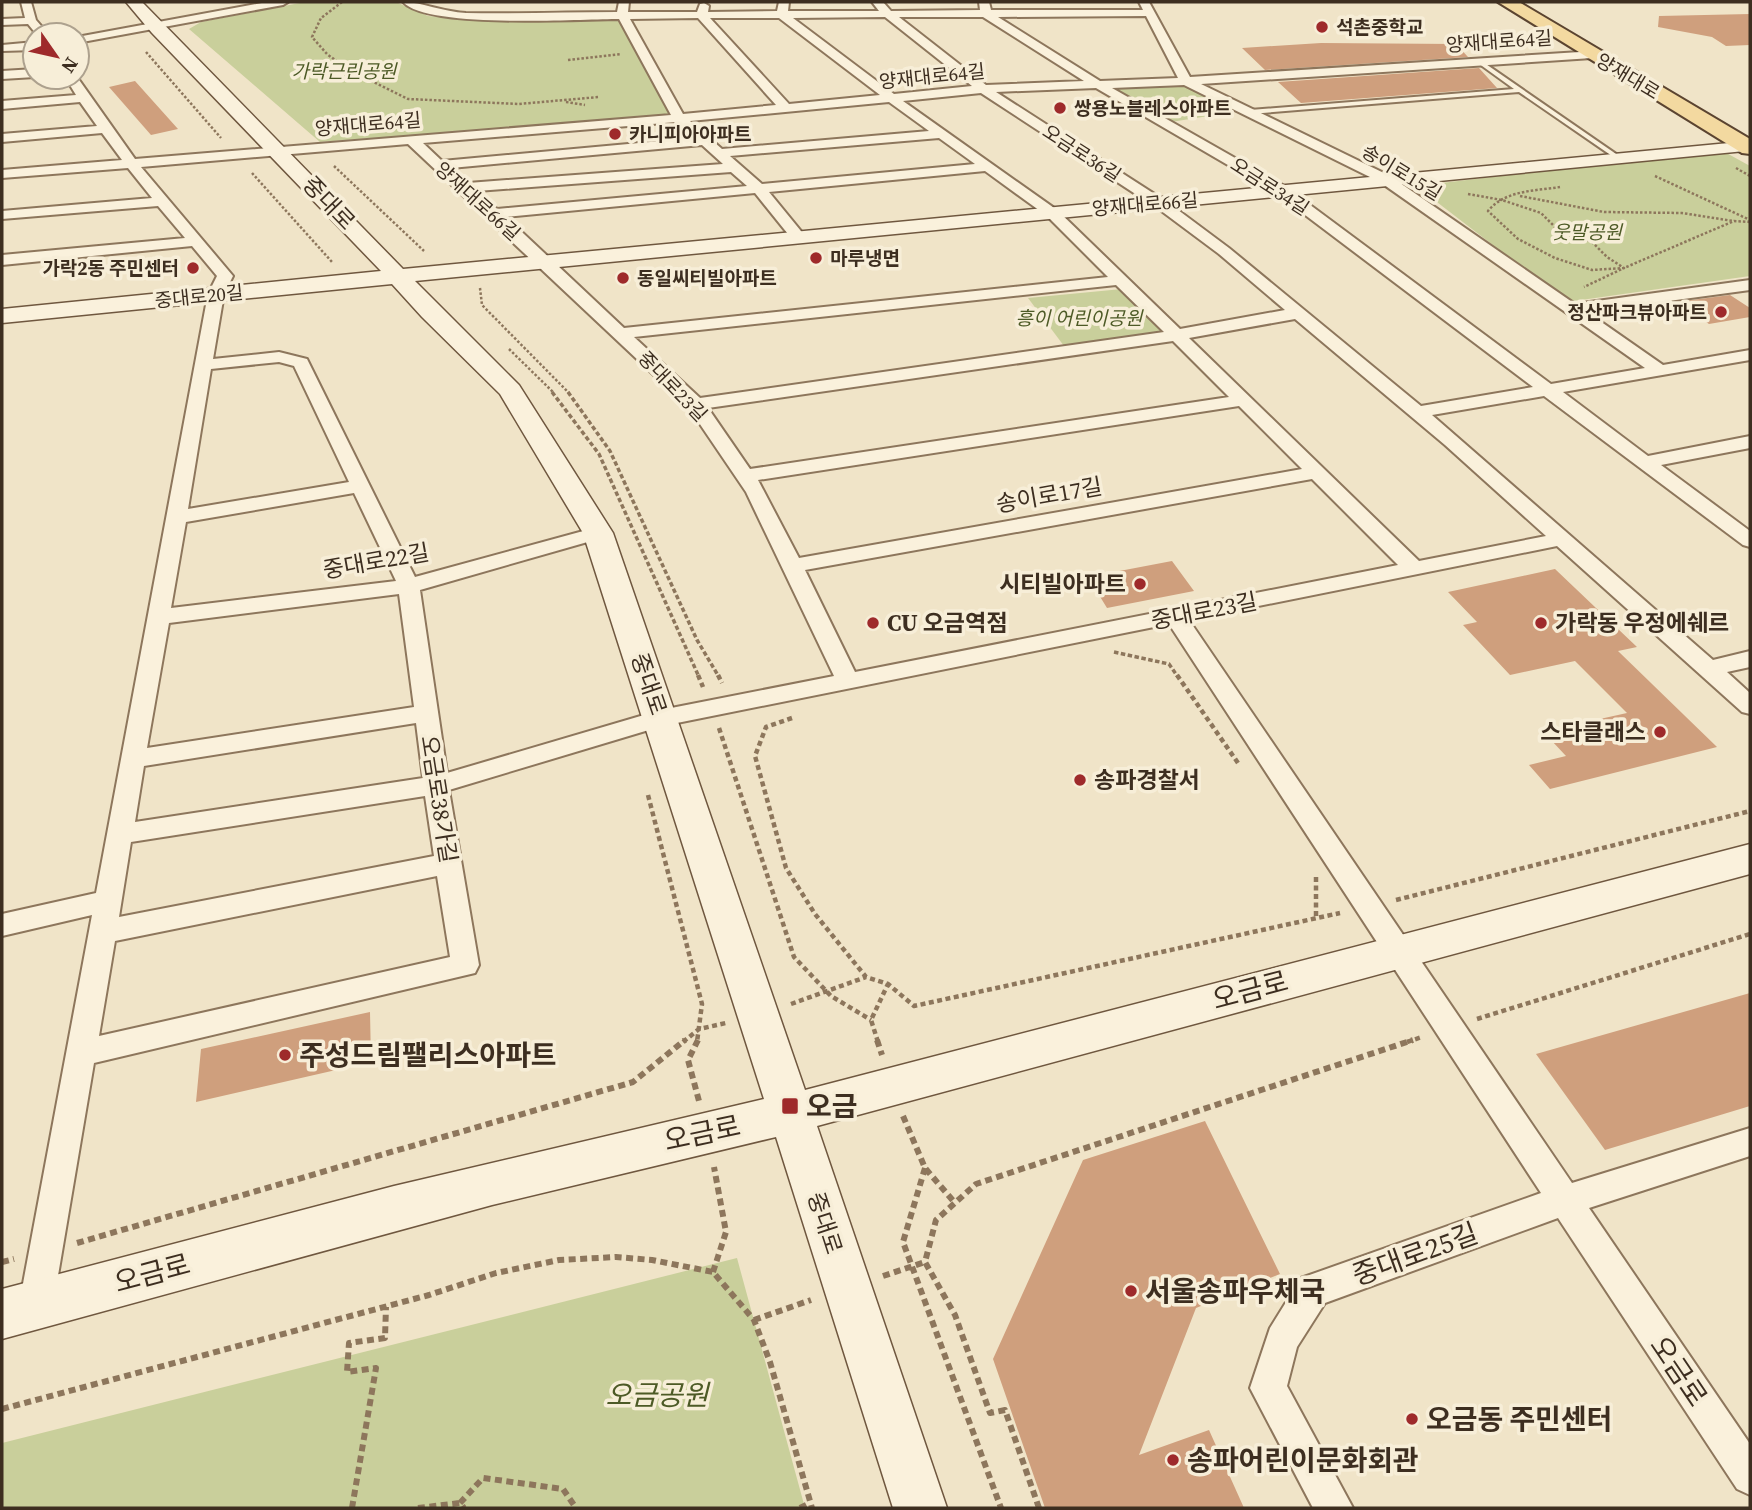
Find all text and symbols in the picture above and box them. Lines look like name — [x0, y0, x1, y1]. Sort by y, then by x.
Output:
place label: 석촌중학교 — [1336, 14, 1423, 40]
marker: 석촌중학교 — [1314, 19, 1330, 35]
north arrow — [21, 21, 91, 91]
street label: 양재대로64길 — [1445, 24, 1553, 58]
street label: 양재대로 — [1591, 47, 1665, 105]
text: N — [55, 52, 85, 79]
park label: 가락근린공원 — [292, 58, 398, 84]
street label: 양재대로64길 — [878, 58, 986, 94]
place label: 쌍용노블레스아파트 — [1074, 95, 1231, 121]
marker: 쌍용노블레스아파트 — [1052, 100, 1068, 116]
street label: 양재대로64길 — [314, 106, 422, 142]
street label: 오금로36길 — [1038, 118, 1126, 188]
place label: 카니피아아파트 — [629, 121, 751, 147]
marker: 카니피아아파트 — [607, 126, 623, 142]
street label: 송이로15길 — [1357, 138, 1447, 206]
street label: 오금로34길 — [1226, 151, 1314, 221]
street label: 양재대로66길 — [430, 156, 526, 246]
street label: 중대로 — [295, 169, 363, 237]
street label: 양재대로66길 — [1091, 186, 1199, 222]
park label: 웃말공원 — [1552, 219, 1623, 245]
place label: 마루냉면 — [830, 245, 900, 271]
marker: 마루냉면 — [808, 250, 824, 266]
place label: 가락2동 주민센터 — [42, 255, 179, 281]
marker: 가락2동 주민센터 — [185, 260, 201, 276]
place label: 동일씨티빌아파트 — [637, 265, 777, 291]
marker: 동일씨티빌아파트 — [615, 270, 631, 286]
street label: 중대로20길 — [153, 278, 245, 314]
place label: 정산파크뷰아파트 — [1567, 299, 1707, 325]
marker: 정산파크뷰아파트 — [1713, 304, 1729, 320]
park label: 흥이 어린이공원 — [1016, 305, 1144, 331]
street label: 중대로23길 — [633, 345, 713, 427]
street label: 송이로17길 — [993, 470, 1105, 520]
street label: 중대로22길 — [320, 536, 432, 586]
place label: 시티빌아파트 — [999, 568, 1126, 600]
marker: 시티빌아파트 — [1132, 576, 1148, 592]
street label: 중대로23길 — [1148, 585, 1260, 637]
place label: CU 오금역점 — [887, 607, 1007, 639]
place label: 가락동 우정에쉐르 — [1555, 607, 1729, 639]
marker: CU 오금역점 — [865, 615, 881, 631]
marker: 가락동 우정에쉐르 — [1533, 615, 1549, 631]
street label: 중대로 — [624, 649, 674, 719]
place label: 스타클래스 — [1540, 716, 1646, 748]
marker: 스타클래스 — [1652, 724, 1668, 740]
street label: 오금로38가길 — [413, 733, 465, 865]
place label: 송파경찰서 — [1094, 764, 1200, 796]
marker: 송파경찰서 — [1072, 772, 1088, 788]
street label: 오금로 — [1208, 962, 1292, 1018]
place label: 주성드림팰리스아파트 — [299, 1036, 557, 1074]
marker: 주성드림팰리스아파트 — [277, 1047, 293, 1063]
place label: 오금 — [806, 1087, 858, 1125]
marker: 오금 — [780, 1096, 800, 1116]
street label: 오금로 — [660, 1106, 744, 1160]
street label: 중대로 — [800, 1188, 850, 1258]
street label: 중대로25길 — [1347, 1214, 1483, 1294]
street label: 오금로 — [110, 1245, 194, 1301]
place label: 서울송파우체국 — [1145, 1272, 1325, 1310]
marker: 서울송파우체국 — [1123, 1283, 1139, 1299]
street label: 오금로 — [1642, 1328, 1716, 1414]
park label: 오금공원 — [605, 1376, 711, 1414]
place label: 오금동 주민센터 — [1426, 1400, 1612, 1438]
marker: 오금동 주민센터 — [1404, 1411, 1420, 1427]
place label: 송파어린이문화회관 — [1187, 1441, 1419, 1479]
marker: 송파어린이문화회관 — [1165, 1452, 1181, 1468]

